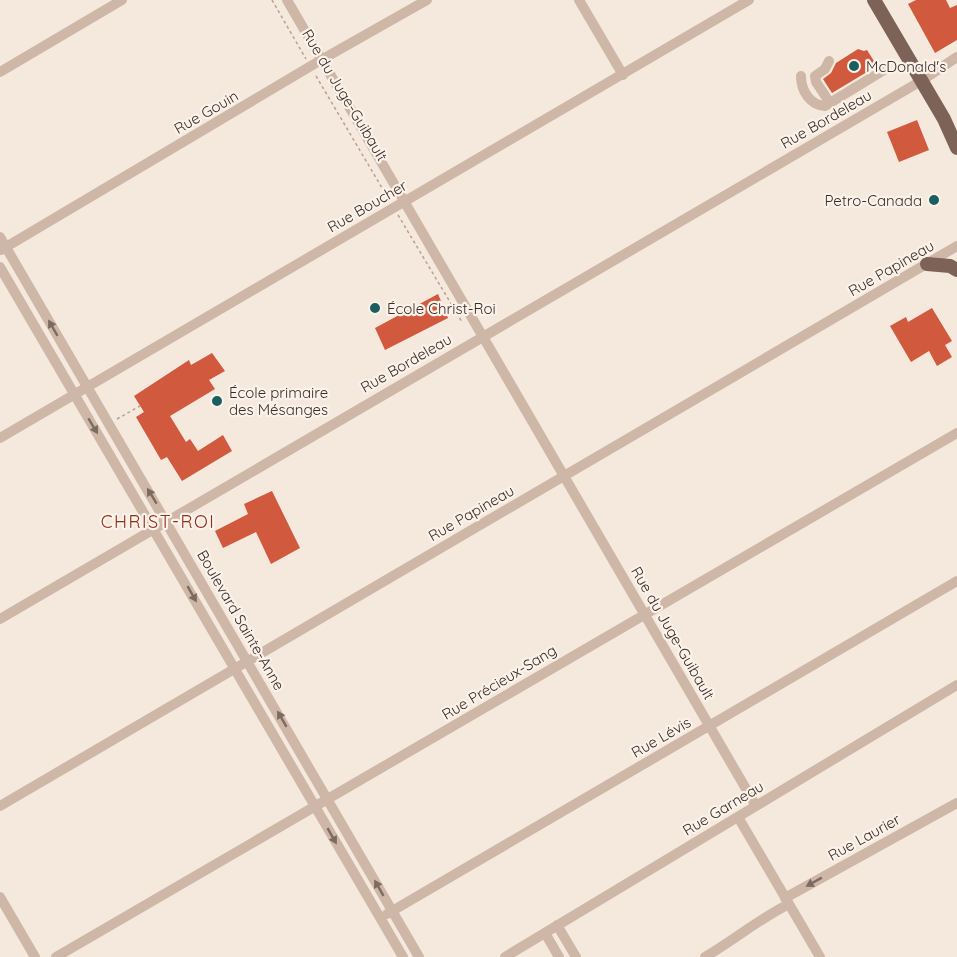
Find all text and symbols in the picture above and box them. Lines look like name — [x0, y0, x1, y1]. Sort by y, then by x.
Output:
street label: Rue du Juge-Guibault — [298, 26, 392, 164]
place label: McDonald's — [866, 57, 946, 76]
marker: McDonald's — [847, 59, 861, 73]
street label: Rue Bordeleau — [777, 85, 875, 153]
street label: Rue Gouin — [171, 86, 241, 138]
street label: Rue Boucher — [324, 175, 410, 236]
place label: Petro-Canada — [824, 191, 922, 210]
marker: Petro-Canada — [927, 193, 941, 207]
street label: Rue Papineau — [845, 236, 937, 300]
place label: École Christ-Roi — [387, 299, 496, 318]
marker: École Christ-Roi — [368, 301, 382, 315]
one-way arrow — [48, 319, 58, 336]
street label: Rue Bordeleau — [357, 329, 455, 397]
place label: École primaire des Mésanges — [229, 383, 328, 419]
marker: École primaire des Mésanges — [210, 394, 224, 408]
one-way arrow — [88, 418, 98, 435]
street label: Rue Papineau — [425, 481, 517, 545]
one-way arrow — [146, 488, 157, 504]
district label: CHRIST-ROI — [101, 510, 215, 533]
street label: Boulevard Sainte-Anne — [193, 546, 289, 694]
street label: Rue du Juge-Guibault — [627, 563, 719, 703]
one-way arrow — [187, 586, 197, 603]
street label: Rue Précieux-Sang — [438, 640, 560, 724]
one-way arrow — [276, 711, 287, 727]
street label: Rue Lévis — [628, 712, 694, 762]
street label: Rue Garneau — [679, 776, 767, 840]
street label: Rue Laurier — [825, 809, 904, 865]
one-way arrow — [327, 828, 337, 845]
one-way arrow — [805, 877, 822, 887]
one-way arrow — [374, 880, 385, 896]

